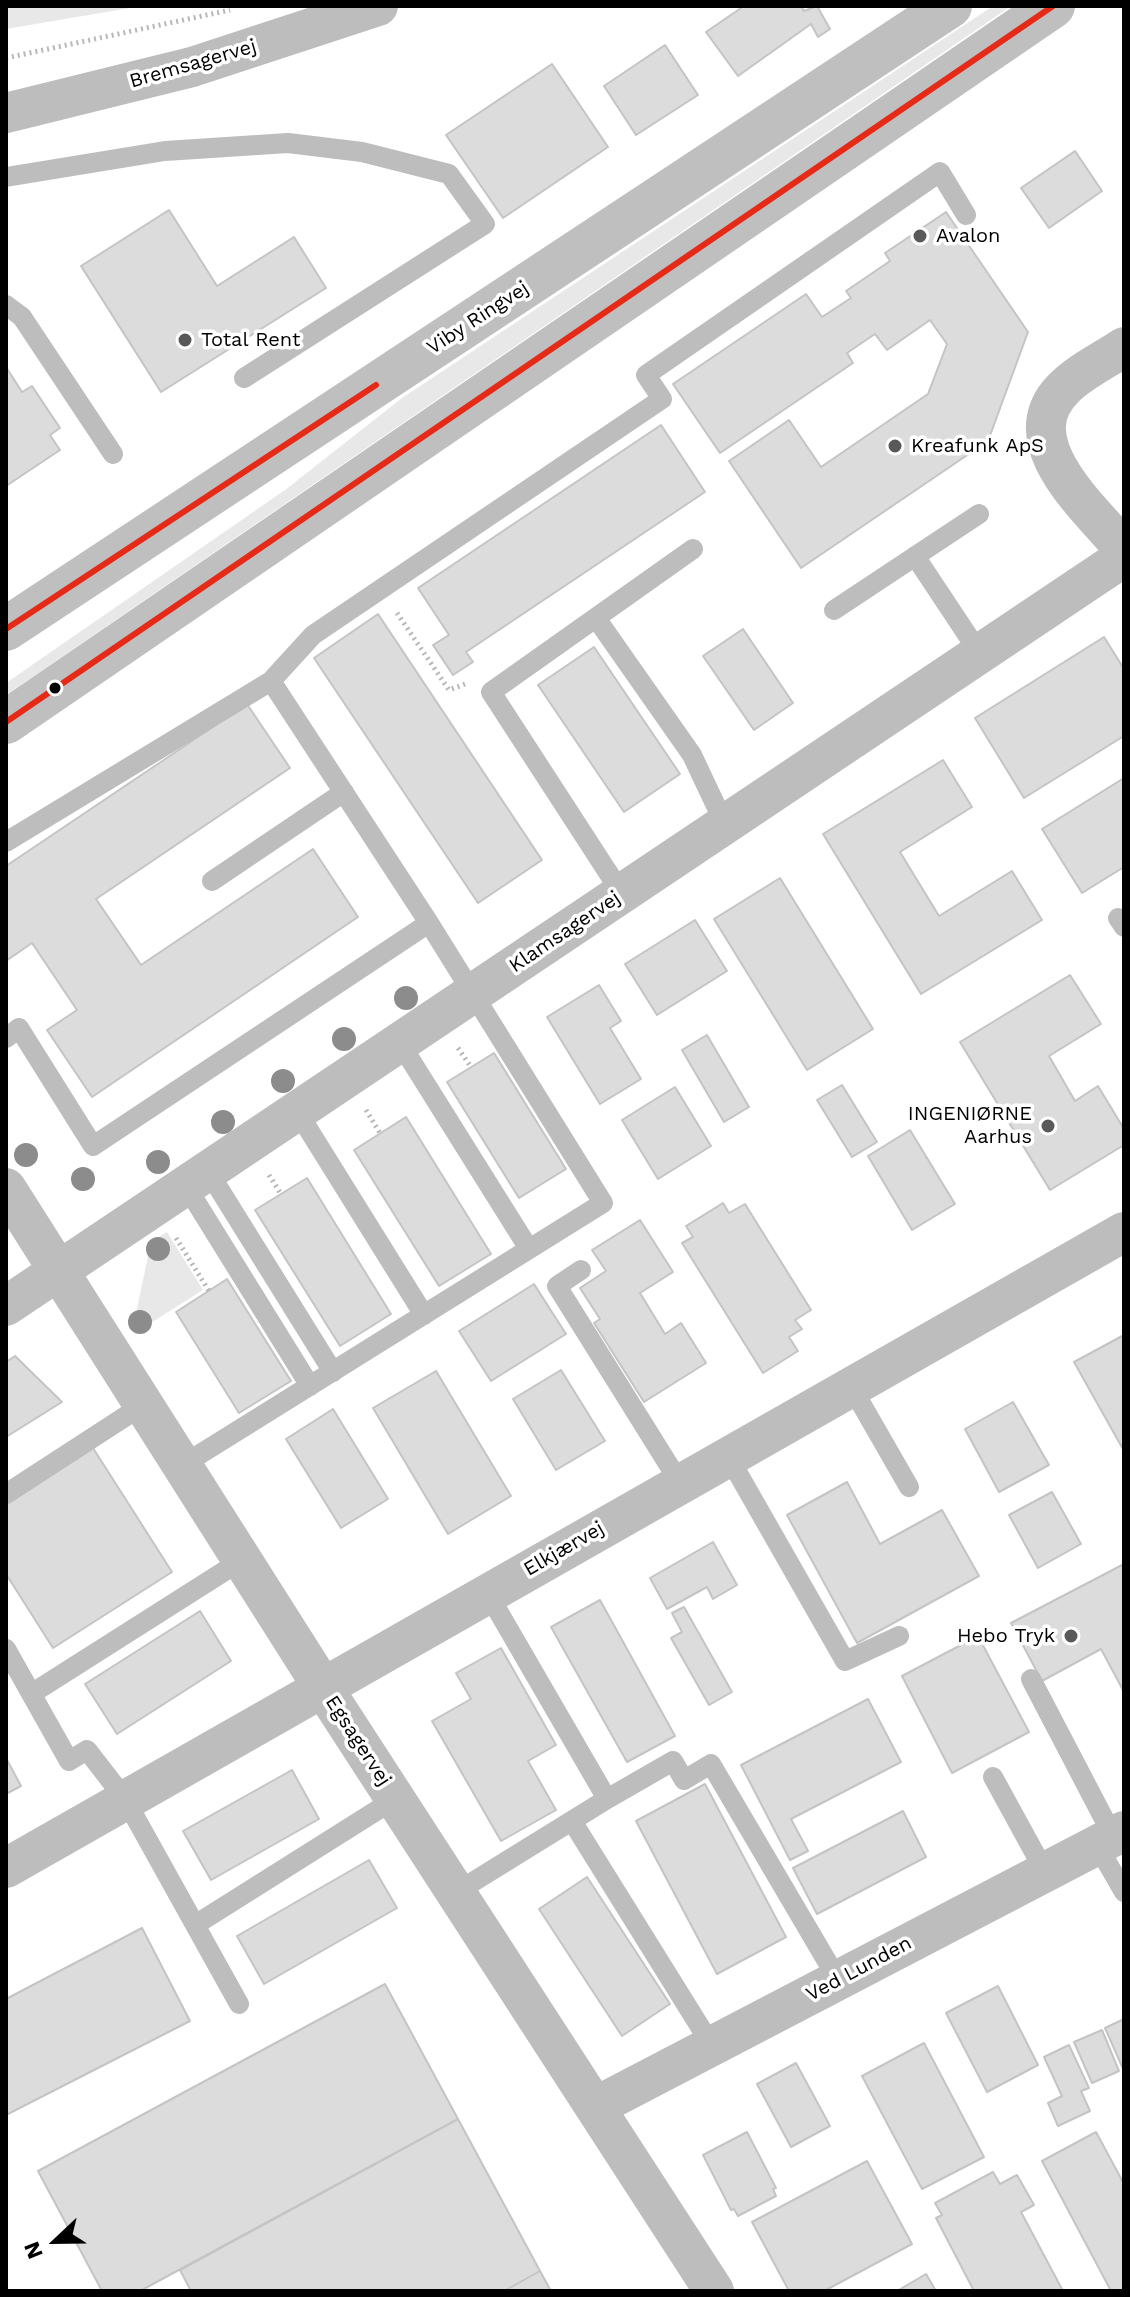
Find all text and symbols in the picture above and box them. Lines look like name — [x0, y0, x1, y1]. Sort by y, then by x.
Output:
street label: Bremsagervej — [127, 34, 259, 94]
place label: Avalon — [936, 224, 1000, 248]
marker: Avalon — [911, 227, 929, 245]
street label: Viby Ringvej — [423, 276, 533, 360]
place label: Total Rent — [201, 328, 300, 352]
marker: Total Rent — [176, 331, 194, 349]
place label: Kreafunk ApS — [911, 434, 1044, 458]
marker: Kreafunk ApS — [886, 437, 904, 455]
unlabelled marker — [47, 680, 63, 696]
street label: Klamsagervej — [505, 886, 625, 978]
place label: INGENIØRNE Aarhus — [908, 1102, 1032, 1149]
marker: INGENIØRNE Aarhus — [1039, 1117, 1057, 1135]
street label: Elkjærvej — [520, 1516, 608, 1582]
place label: Hebo Tryk — [957, 1624, 1055, 1648]
marker: Hebo Tryk — [1062, 1627, 1080, 1645]
street label: Egsagervej — [320, 1691, 396, 1791]
street label: Ved Lunden — [802, 1931, 916, 2007]
north arrow — [16, 2201, 96, 2281]
text: N — [19, 2238, 48, 2262]

